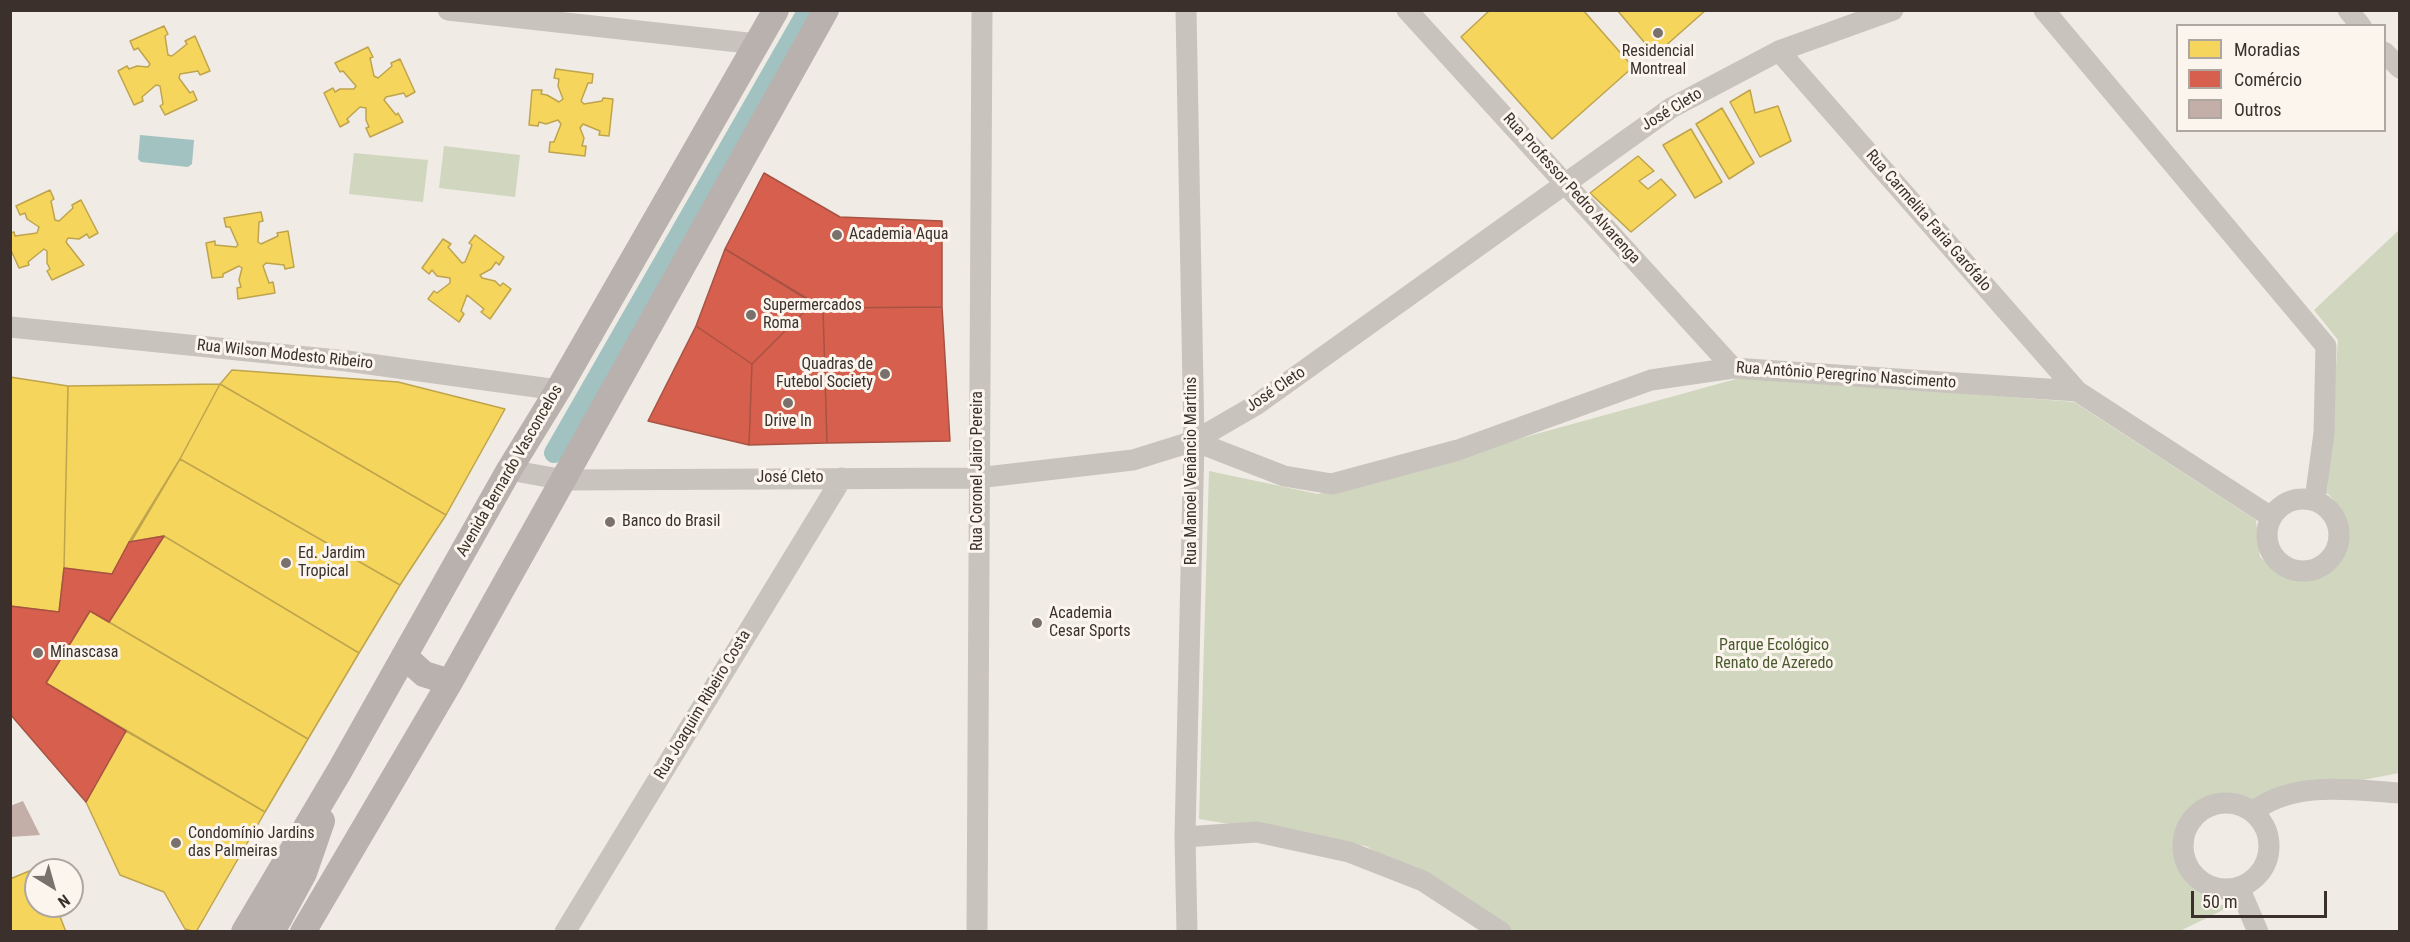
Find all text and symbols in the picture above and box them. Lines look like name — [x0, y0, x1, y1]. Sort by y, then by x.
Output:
legend — [2176, 24, 2386, 132]
marker: Residencial Montreal — [1651, 26, 1665, 40]
text: Moradias — [2234, 39, 2300, 60]
place label: Residencial Montreal — [1622, 42, 1694, 80]
text: Comércio — [2234, 69, 2302, 90]
street label: José Cleto — [1638, 84, 1706, 136]
text: Outros — [2234, 99, 2281, 120]
street label: Rua Professor Pedro Alvarenga — [1498, 110, 1644, 268]
street label: Rua Carmelita Faria Garófalo — [1861, 146, 1995, 296]
place label: Academia Aqua — [849, 225, 948, 245]
marker: Academia Aqua — [830, 228, 844, 242]
place label: Supermercados Roma — [763, 296, 862, 334]
marker: Supermercados Roma — [744, 308, 758, 322]
street label: Rua Wilson Modesto Ribeiro — [196, 336, 374, 374]
place label: Quadras de Futebol Society — [776, 355, 873, 393]
street label: Rua Antônio Peregrino Nascimento — [1735, 359, 1957, 393]
street label: José Cleto — [1243, 363, 1309, 417]
marker: Quadras de Futebol Society — [878, 367, 892, 381]
street label: Rua Manoel Venâncio Martins — [1182, 377, 1202, 565]
street label: Avenida Bernardo Vasconcelos — [453, 382, 567, 560]
street label: Rua Coronel Jairo Pereira — [968, 391, 988, 551]
marker: Drive In — [781, 396, 795, 410]
place label: Drive In — [764, 412, 812, 432]
street label: José Cleto — [756, 468, 824, 488]
place label: Banco do Brasil — [622, 512, 720, 532]
marker: Banco do Brasil — [603, 515, 617, 529]
place label: Ed. Jardim Tropical — [298, 544, 365, 582]
marker: Ed. Jardim Tropical — [279, 556, 293, 570]
place label: Academia Cesar Sports — [1049, 604, 1131, 642]
marker: Academia Cesar Sports — [1030, 616, 1044, 630]
street label: Rua Joaquim Ribeiro Costa — [651, 627, 755, 783]
park label: Parque Ecológico Renato de Azeredo — [1715, 636, 1833, 674]
place label: Minascasa — [50, 643, 118, 663]
marker: Minascasa — [31, 646, 45, 660]
place label: Condomínio Jardins das Palmeiras — [188, 824, 315, 862]
marker: Condomínio Jardins das Palmeiras — [169, 836, 183, 850]
north arrow — [24, 858, 84, 918]
scale bar — [2194, 879, 2330, 917]
text: N — [54, 891, 74, 912]
text: 50 m — [2202, 891, 2237, 912]

